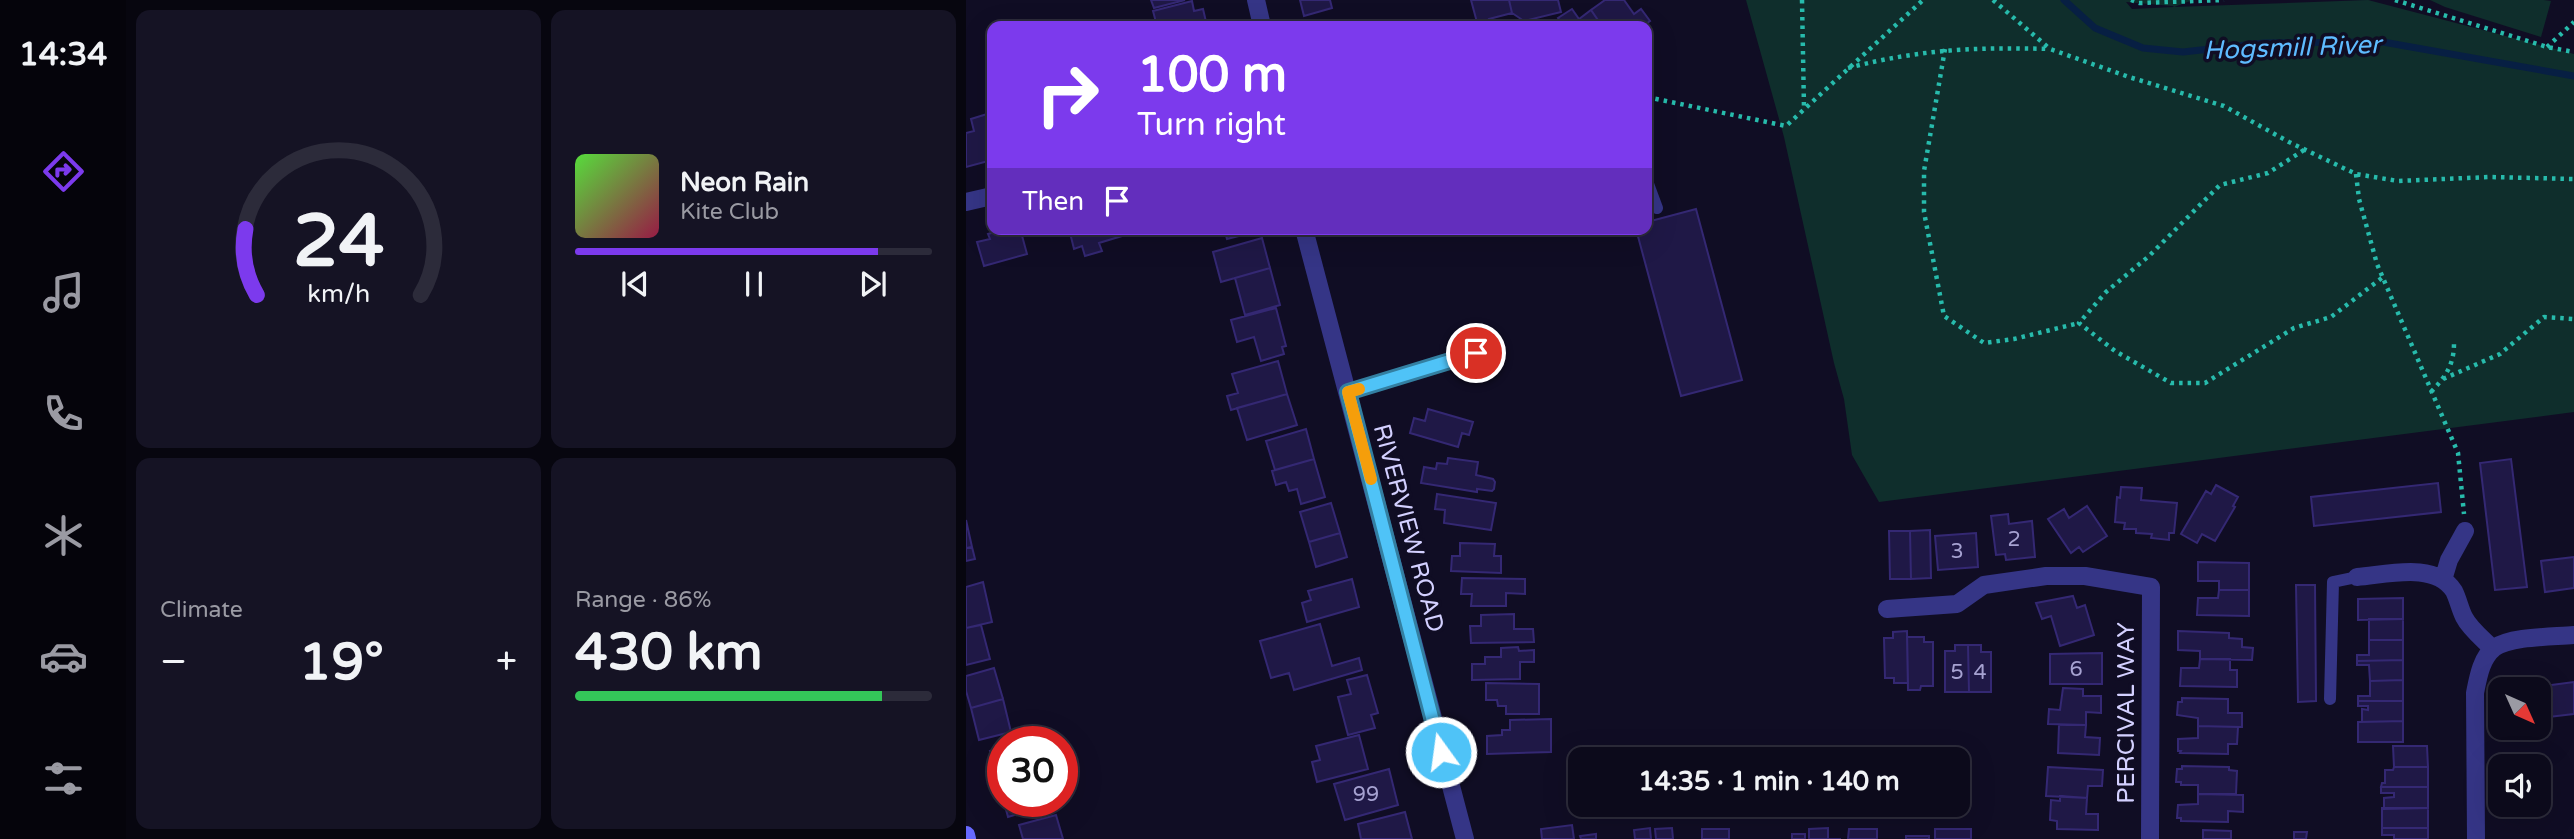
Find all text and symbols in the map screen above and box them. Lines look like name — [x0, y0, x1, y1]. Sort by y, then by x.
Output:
water label: Hogsmill River — [2203, 29, 2384, 66]
text: 14:34 — [19, 36, 107, 74]
text: 100 m — [1137, 46, 1287, 105]
icon: right — [1022, 49, 1113, 140]
text: Turn right — [1137, 106, 1286, 144]
icon: directions — [39, 147, 88, 196]
text: Neon Rain — [680, 167, 809, 198]
icon: arrive — [1098, 182, 1136, 220]
text: Then — [1022, 186, 1084, 217]
text: 24 — [293, 198, 384, 286]
text: Kite Club — [680, 198, 779, 226]
icon: previous — [616, 265, 654, 303]
icon: pause — [735, 265, 773, 303]
icon: next — [854, 265, 892, 303]
icon: music — [39, 268, 88, 317]
text: km/h — [307, 279, 370, 309]
pin — [1446, 323, 1506, 383]
icon: arrive — [1457, 334, 1495, 372]
icon: phone — [39, 389, 88, 438]
street label: RIVERVIEW ROAD — [1367, 421, 1450, 635]
icon: climate — [39, 511, 88, 560]
house number: 2 — [2007, 527, 2021, 552]
house number: 3 — [1950, 539, 1964, 564]
text: Range · 86% — [575, 586, 711, 614]
text: Climate — [160, 596, 243, 624]
text: 430 km — [575, 621, 763, 684]
street label: PERCIVAL WAY — [2112, 622, 2141, 804]
text: 19° — [299, 631, 384, 694]
icon: car — [39, 632, 88, 681]
text: − — [160, 639, 187, 685]
text: + — [496, 639, 517, 685]
house number: 6 — [2069, 657, 2083, 682]
house number: 5 — [1950, 660, 1964, 685]
house number: 4 — [1973, 660, 1987, 685]
north arrow — [2488, 677, 2552, 740]
map controls — [2488, 677, 2551, 817]
position arrow — [1404, 715, 1478, 789]
speed limit sign: 30 — [987, 726, 1078, 817]
icon: filters — [39, 754, 88, 803]
button: sound — [2488, 754, 2551, 817]
text: 14:35 · 1 min · 140 m — [1638, 766, 1900, 797]
house number: 99 — [1353, 782, 1379, 807]

